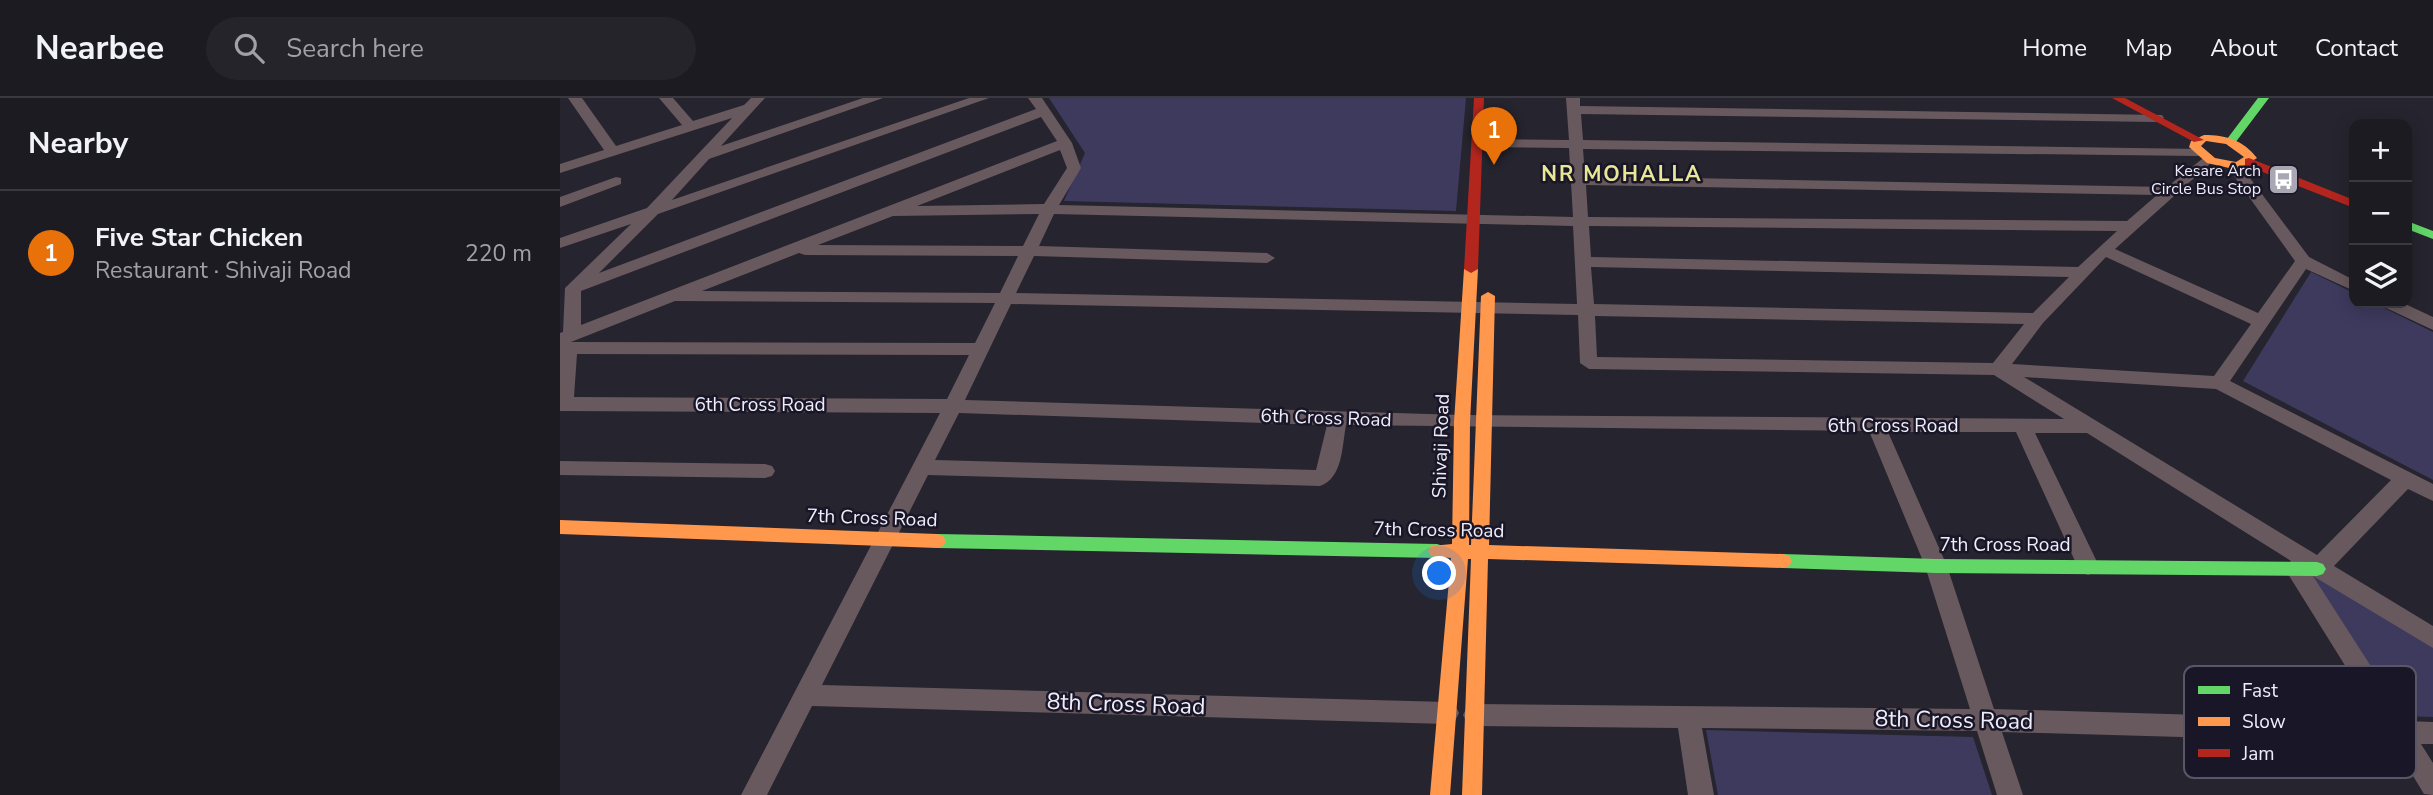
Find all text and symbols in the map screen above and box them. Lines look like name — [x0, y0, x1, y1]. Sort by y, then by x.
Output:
search box — [206, 17, 696, 80]
text: Nearbee — [35, 26, 164, 71]
icon: search — [230, 29, 268, 67]
text: Search here — [286, 31, 424, 66]
text: Home — [2022, 32, 2087, 64]
text: Map — [2125, 32, 2172, 64]
text: About — [2210, 32, 2277, 64]
text: Contact — [2315, 32, 2398, 64]
pin: 1 — [1471, 107, 1517, 165]
map controls — [2349, 119, 2412, 308]
button: + — [2349, 119, 2412, 182]
text: Nearby — [28, 123, 128, 164]
district label: NR MOHALLA — [1541, 160, 1703, 188]
place label: Kesare Arch Circle Bus Stop — [2151, 160, 2261, 200]
bus stop icon: Kesare Arch Circle Bus Stop — [2267, 163, 2301, 197]
button: − — [2349, 182, 2412, 245]
text: Five Star Chicken — [95, 220, 303, 255]
text: 1 — [44, 238, 58, 269]
text: 220 m — [465, 238, 532, 269]
button: layers — [2349, 245, 2412, 308]
text: Restaurant · Shivaji Road — [95, 255, 351, 286]
street label: 6th Cross Road — [694, 392, 826, 418]
street label: Shivaji Road — [1426, 393, 1456, 499]
street label: 6th Cross Road — [1260, 403, 1392, 433]
street label: 6th Cross Road — [1827, 413, 1959, 439]
street label: 7th Cross Road — [806, 503, 938, 533]
street label: 7th Cross Road — [1373, 516, 1505, 544]
street label: 7th Cross Road — [1939, 532, 2071, 558]
your location — [1422, 556, 1456, 590]
legend — [2184, 666, 2416, 778]
text: Fast — [2242, 678, 2278, 704]
street label: 8th Cross Road — [1046, 686, 1206, 722]
street label: 8th Cross Road — [1874, 703, 2034, 737]
text: Slow — [2242, 709, 2286, 735]
text: Jam — [2241, 741, 2275, 767]

